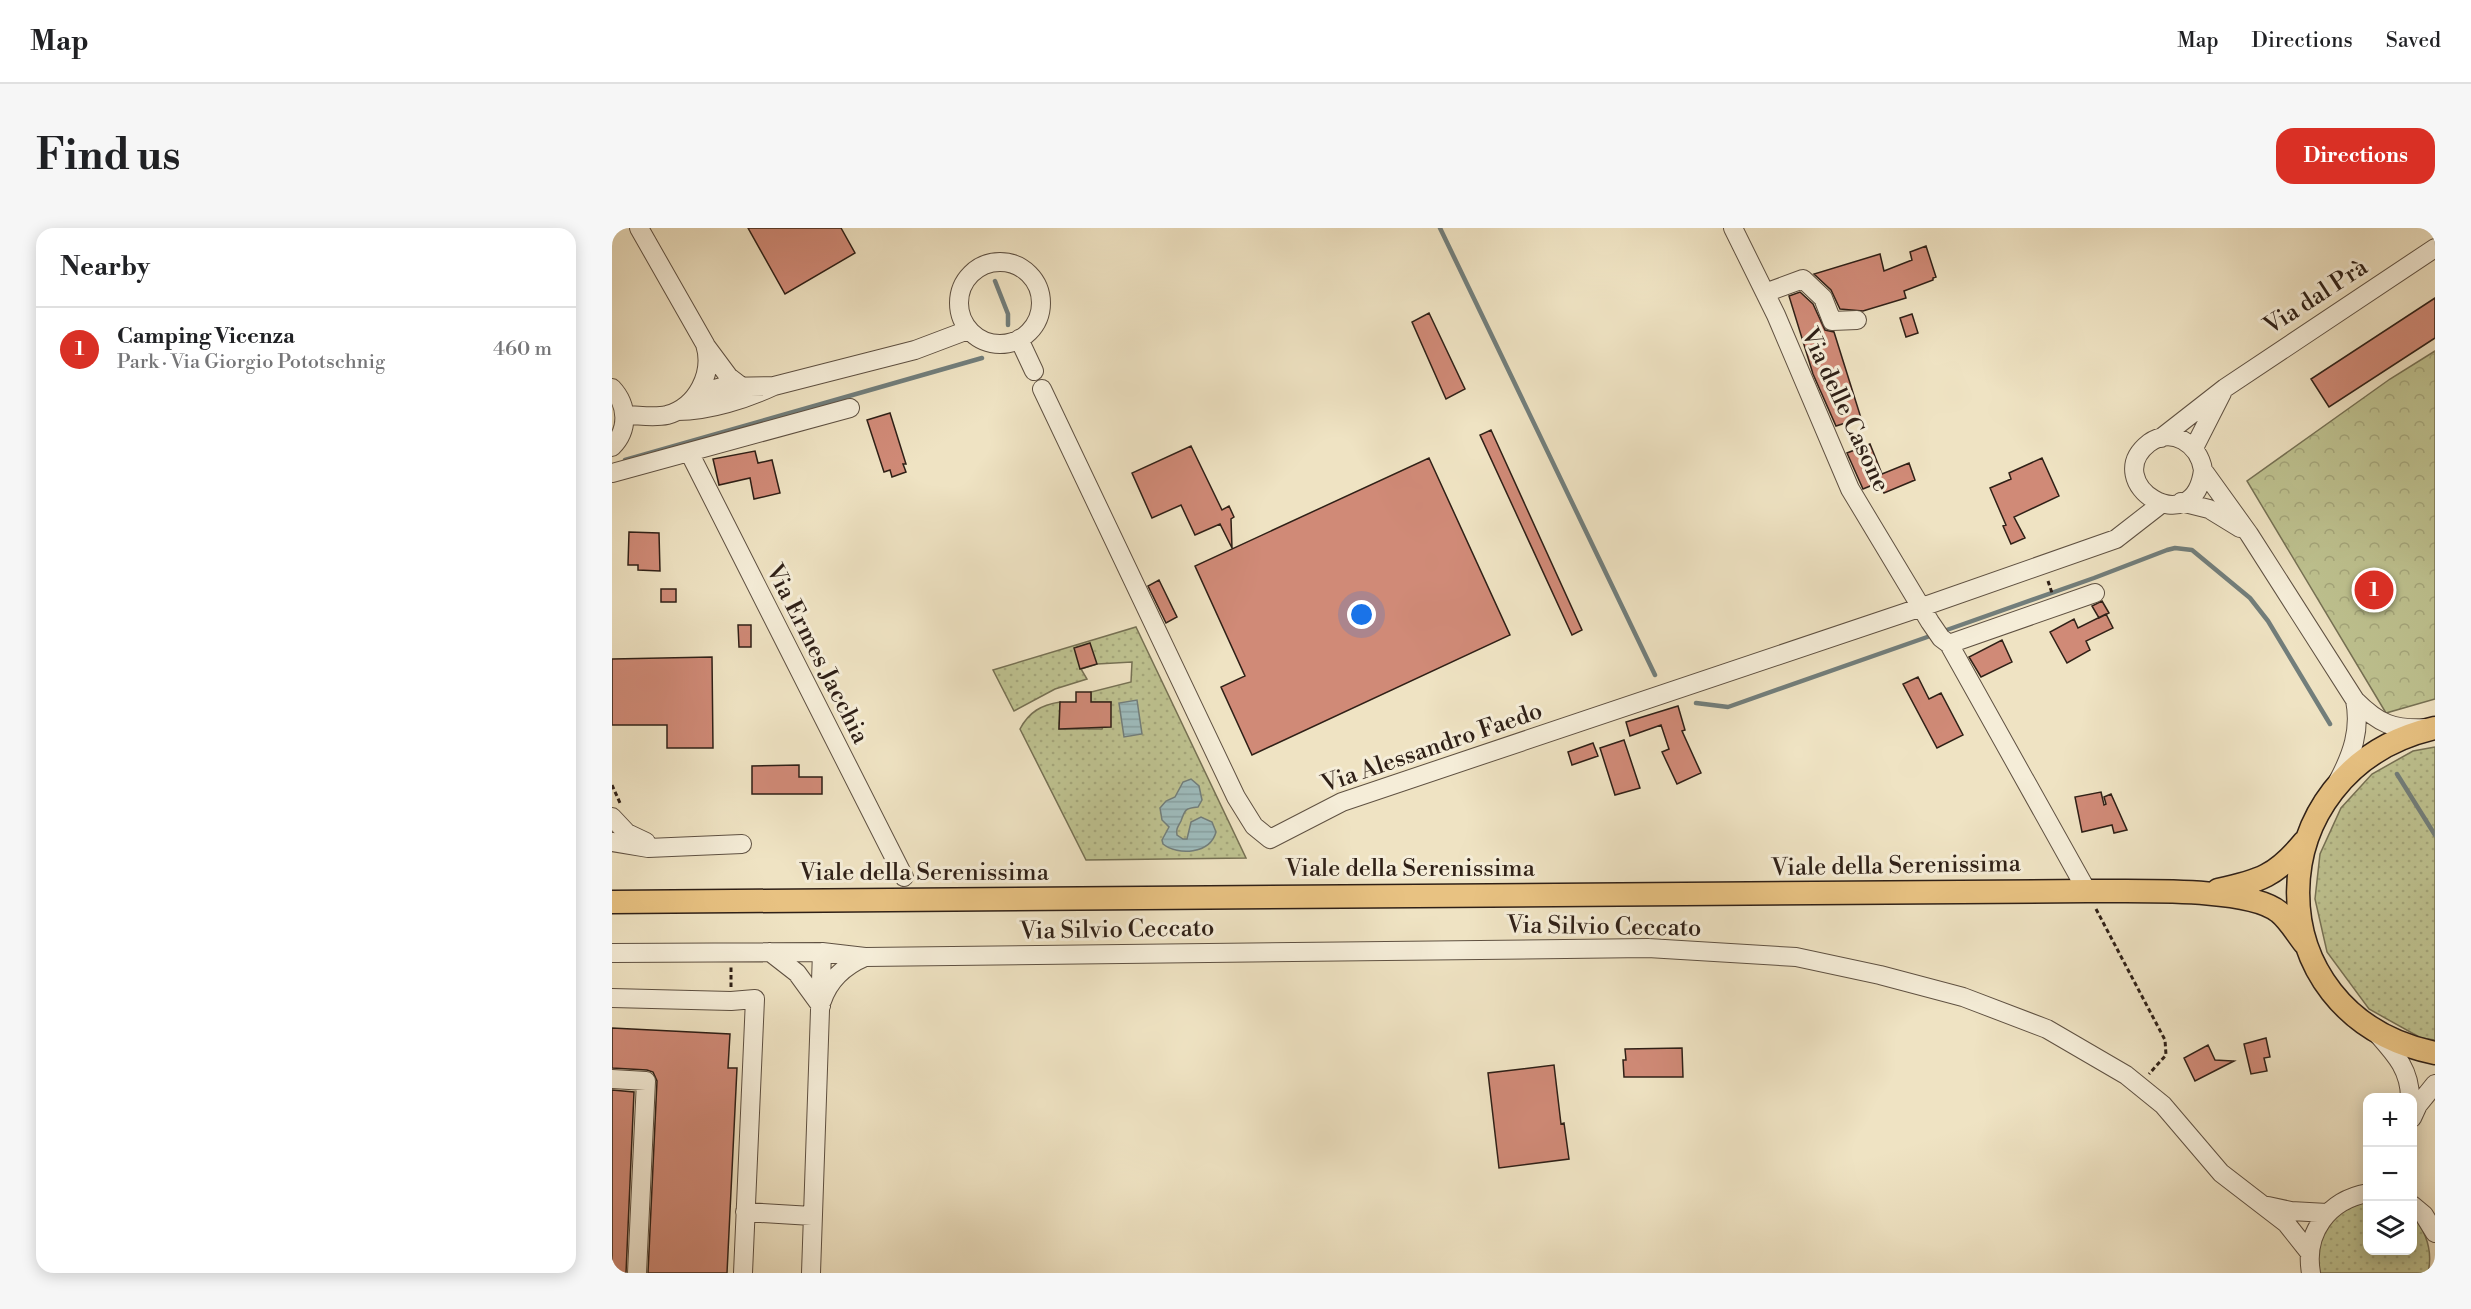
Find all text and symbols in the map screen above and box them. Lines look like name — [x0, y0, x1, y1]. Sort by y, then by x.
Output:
text: Map — [30, 24, 89, 59]
text: Map — [2177, 28, 2219, 54]
text: Directions — [2252, 28, 2353, 54]
text: Saved — [2386, 28, 2441, 54]
button: Directions — [2276, 128, 2435, 184]
text: Find us — [36, 130, 180, 183]
text: Nearby — [60, 251, 150, 283]
street label: Via dal Prà — [2258, 252, 2374, 342]
text: Camping Vicenza — [117, 323, 295, 350]
street label: Via delle Casone — [1794, 323, 1896, 496]
text: 1 — [75, 337, 84, 362]
text: 460 m — [493, 337, 552, 362]
text: Park · Via Giorgio Pototschnig — [117, 350, 385, 375]
street label: Via Ermes Jacchia — [758, 558, 876, 750]
pin: 1 — [2354, 568, 2394, 613]
your location — [1347, 600, 1376, 629]
street label: Via Alessandro Faedo — [1317, 696, 1546, 800]
street label: Viale della Serenissima — [1770, 849, 2022, 883]
street label: Viale della Serenissima — [1284, 854, 1536, 884]
street label: Viale della Serenissima — [798, 858, 1050, 888]
street label: Via Silvio Ceccato — [1505, 910, 1702, 944]
street label: Via Silvio Ceccato — [1018, 913, 1215, 947]
map controls — [2363, 1093, 2417, 1255]
button: + — [2363, 1093, 2417, 1147]
button: − — [2363, 1147, 2417, 1201]
button: layers — [2363, 1201, 2417, 1255]

